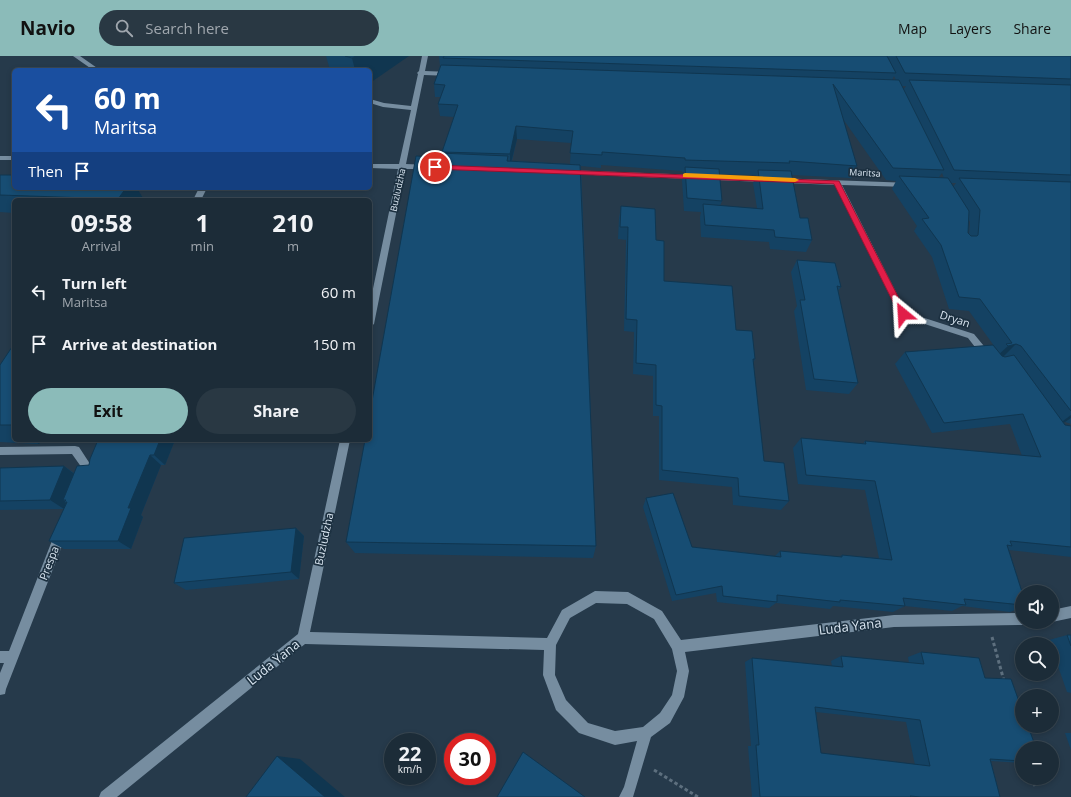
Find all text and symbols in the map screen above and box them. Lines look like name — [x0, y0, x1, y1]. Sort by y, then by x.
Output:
search box — [99, 10, 379, 46]
text: Navio — [20, 15, 75, 41]
icon: search — [113, 17, 135, 39]
text: Search here — [145, 18, 229, 38]
text: Map — [898, 19, 927, 38]
text: Layers — [949, 19, 991, 38]
text: Share — [1013, 19, 1051, 38]
text: 60 m — [94, 79, 161, 117]
icon: left — [28, 84, 80, 136]
text: Maritsa — [94, 115, 157, 139]
pin — [418, 150, 452, 184]
icon: arrive — [424, 156, 446, 178]
icon: arrive — [71, 160, 93, 182]
text: Then — [28, 161, 63, 181]
street label: Maritsa — [849, 165, 881, 180]
street label: Buzludzha — [387, 167, 408, 213]
text: 09:58 — [70, 206, 132, 239]
text: 1 — [195, 206, 209, 239]
text: 210 — [272, 206, 314, 239]
text: Arrival — [82, 237, 121, 255]
text: min — [191, 237, 214, 255]
text: m — [287, 237, 299, 255]
text: Turn left — [62, 273, 127, 293]
icon: left — [28, 281, 50, 303]
text: 60 m — [321, 282, 356, 302]
text: Maritsa — [62, 293, 108, 311]
position arrow — [882, 293, 924, 335]
street label: Dryan — [938, 307, 972, 330]
icon: arrive — [28, 333, 50, 355]
text: Arrive at destination — [62, 334, 217, 354]
text: 150 m — [312, 334, 356, 354]
button: Exit — [28, 388, 188, 434]
button: Share — [196, 388, 356, 434]
street label: Buzludzha — [311, 511, 336, 567]
street label: Prespa — [35, 544, 62, 582]
map controls — [1015, 585, 1059, 785]
button: sound — [1015, 585, 1059, 629]
street label: Luda Yana — [818, 613, 882, 639]
street label: Luda Yana — [243, 635, 303, 689]
button: search — [1015, 637, 1059, 681]
button: + — [1015, 689, 1059, 733]
speed limit sign: 30 — [444, 733, 496, 785]
text: 22 — [399, 740, 421, 767]
button: − — [1015, 741, 1059, 785]
text: km/h — [398, 762, 422, 776]

